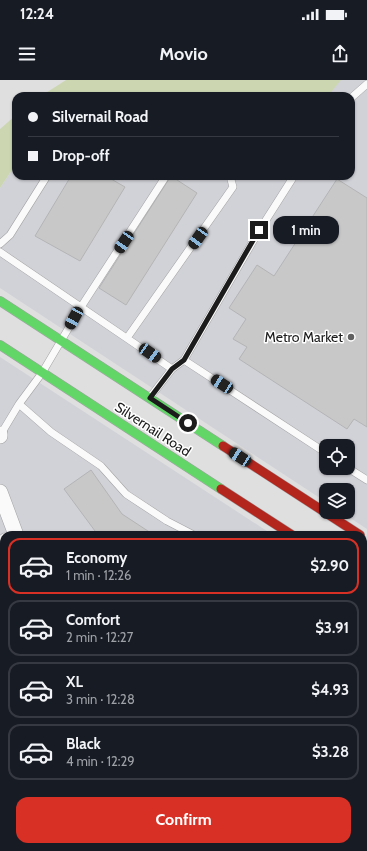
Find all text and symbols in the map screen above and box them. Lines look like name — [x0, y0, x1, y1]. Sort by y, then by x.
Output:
text: 12:24 — [20, 5, 54, 23]
icon: menu — [16, 43, 38, 65]
text: Movio — [159, 43, 208, 65]
icon: share — [329, 43, 351, 65]
text: Silvernail Road — [52, 108, 148, 126]
text: Drop-off — [52, 147, 110, 165]
callout: 1 min — [273, 216, 339, 244]
route end — [250, 221, 268, 239]
text: 1 min — [291, 222, 321, 238]
car — [186, 225, 210, 251]
car — [112, 229, 136, 255]
car — [63, 305, 85, 331]
place label: Metro Market — [265, 328, 343, 346]
marker: Metro Market — [346, 332, 356, 342]
car — [137, 341, 163, 365]
car — [209, 372, 235, 396]
street label: Silvernail Road — [112, 398, 194, 460]
route start — [179, 414, 197, 432]
map controls — [319, 439, 355, 519]
button: locate — [319, 439, 355, 475]
car — [227, 445, 253, 469]
button: layers — [319, 483, 355, 519]
icon: car — [18, 548, 54, 584]
text: Economy — [66, 549, 127, 567]
text: $2.90 — [310, 557, 349, 575]
text: 1 min · 12:26 — [66, 567, 131, 583]
icon: car — [18, 610, 54, 646]
text: Comfort — [66, 611, 120, 629]
text: $3.91 — [315, 619, 349, 637]
text: 2 min · 12:27 — [66, 629, 133, 645]
icon: car — [18, 672, 54, 708]
text: XL — [66, 673, 83, 691]
text: $4.93 — [311, 681, 349, 699]
text: 3 min · 12:28 — [66, 691, 135, 707]
icon: car — [18, 734, 54, 770]
text: Black — [66, 735, 101, 753]
text: $3.28 — [312, 743, 349, 761]
text: 4 min · 12:29 — [66, 753, 135, 769]
button: Confirm — [16, 797, 351, 843]

